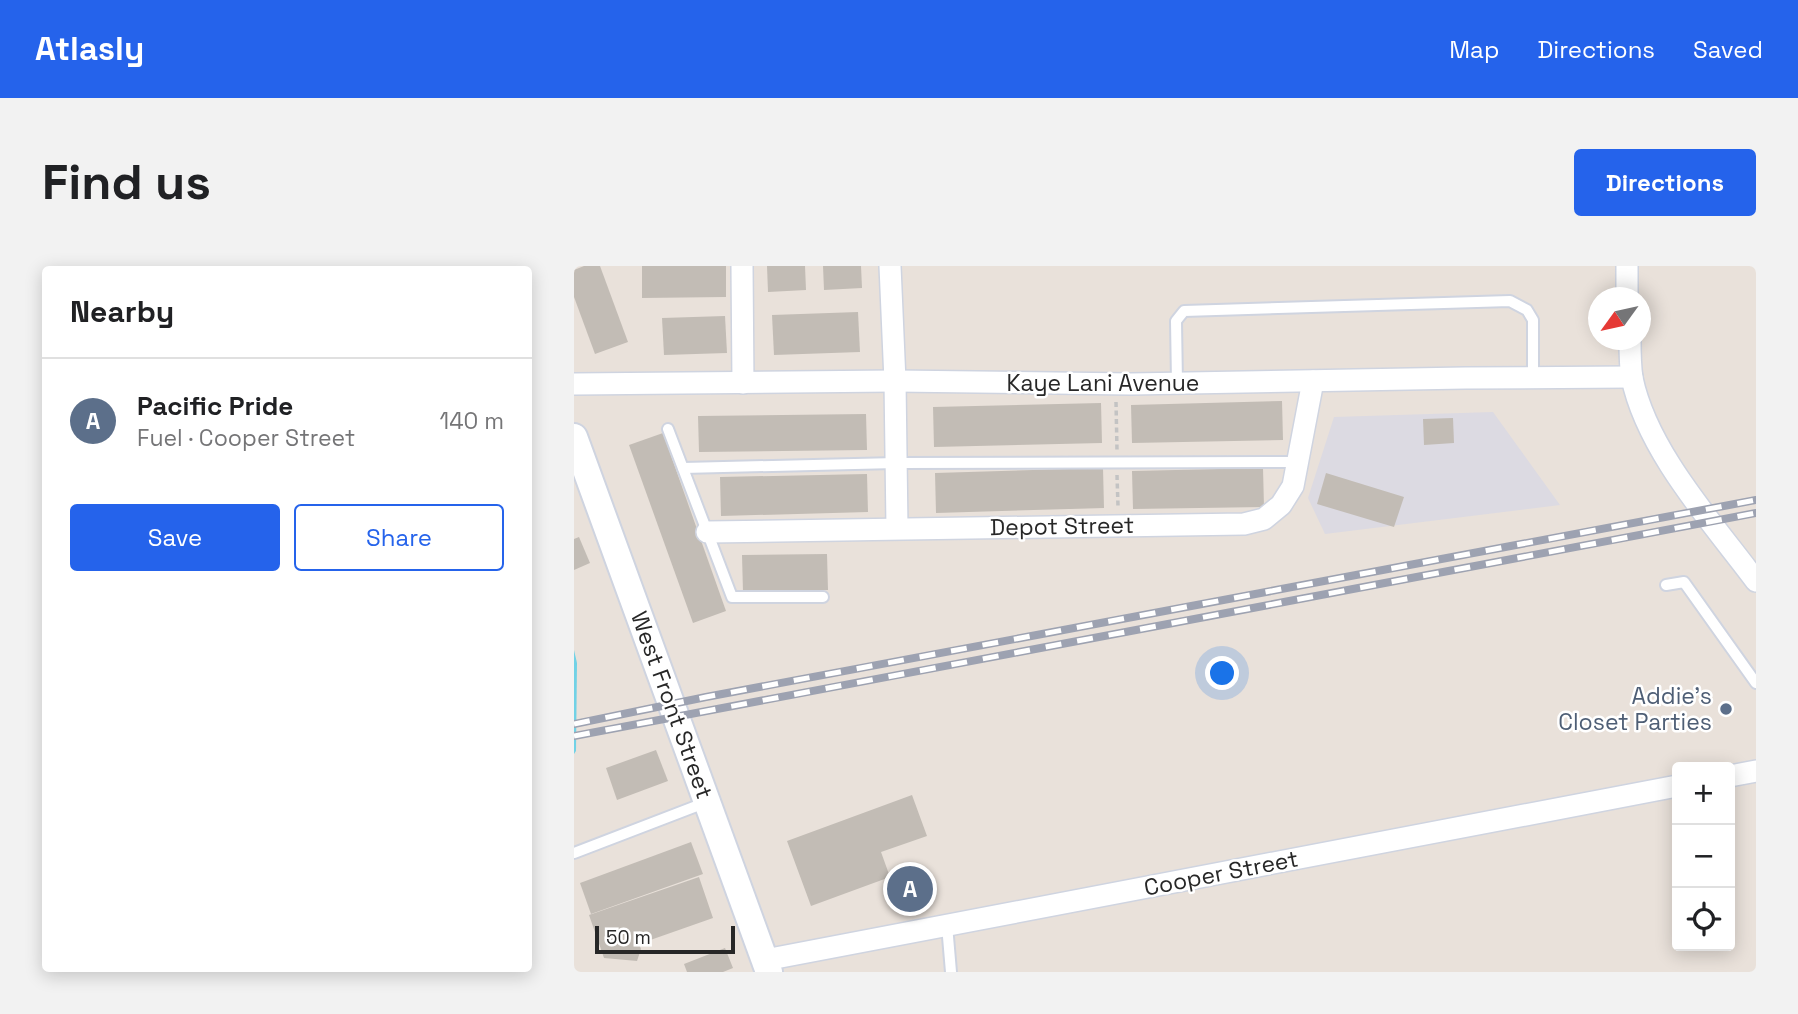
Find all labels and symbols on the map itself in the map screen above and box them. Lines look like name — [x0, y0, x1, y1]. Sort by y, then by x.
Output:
north arrow — [1588, 287, 1651, 350]
street label: Kaye Lani Avenue — [1007, 368, 1199, 398]
street label: Depot Street — [990, 510, 1134, 542]
street label: West Front Street — [624, 607, 720, 803]
your location — [1205, 656, 1239, 690]
place label: Addie’s Closet Parties — [1558, 681, 1712, 737]
marker: Addie’s Closet Parties — [1718, 701, 1734, 717]
street label: Cooper Street — [1141, 843, 1301, 903]
pin: A — [887, 863, 933, 915]
scale bar — [595, 923, 735, 955]

